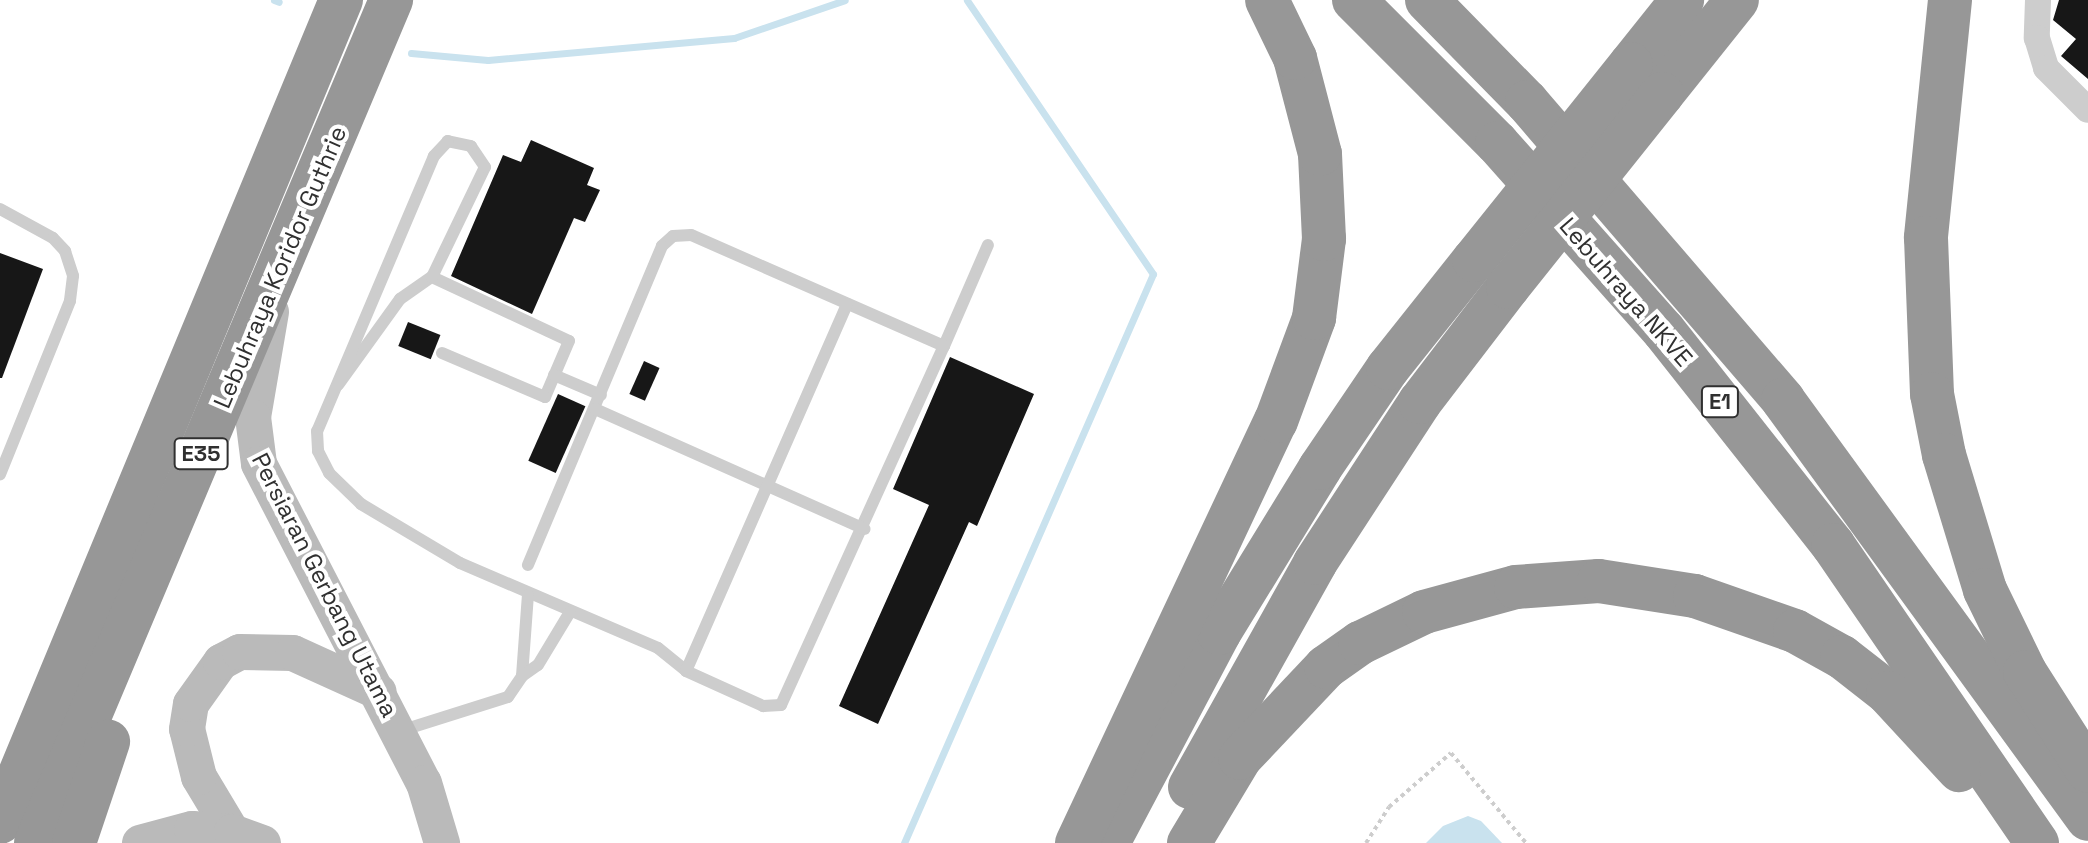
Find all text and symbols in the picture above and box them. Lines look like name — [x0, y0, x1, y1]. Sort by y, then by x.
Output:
street label: Lebuhraya Koridor Guthrie — [207, 122, 353, 412]
street label: Lebuhraya NKVE — [1554, 212, 1698, 372]
road number: E1 — [1700, 384, 1740, 420]
road number: E35 — [173, 436, 229, 472]
street label: Persiaran Gerbang Utama — [246, 448, 404, 722]

